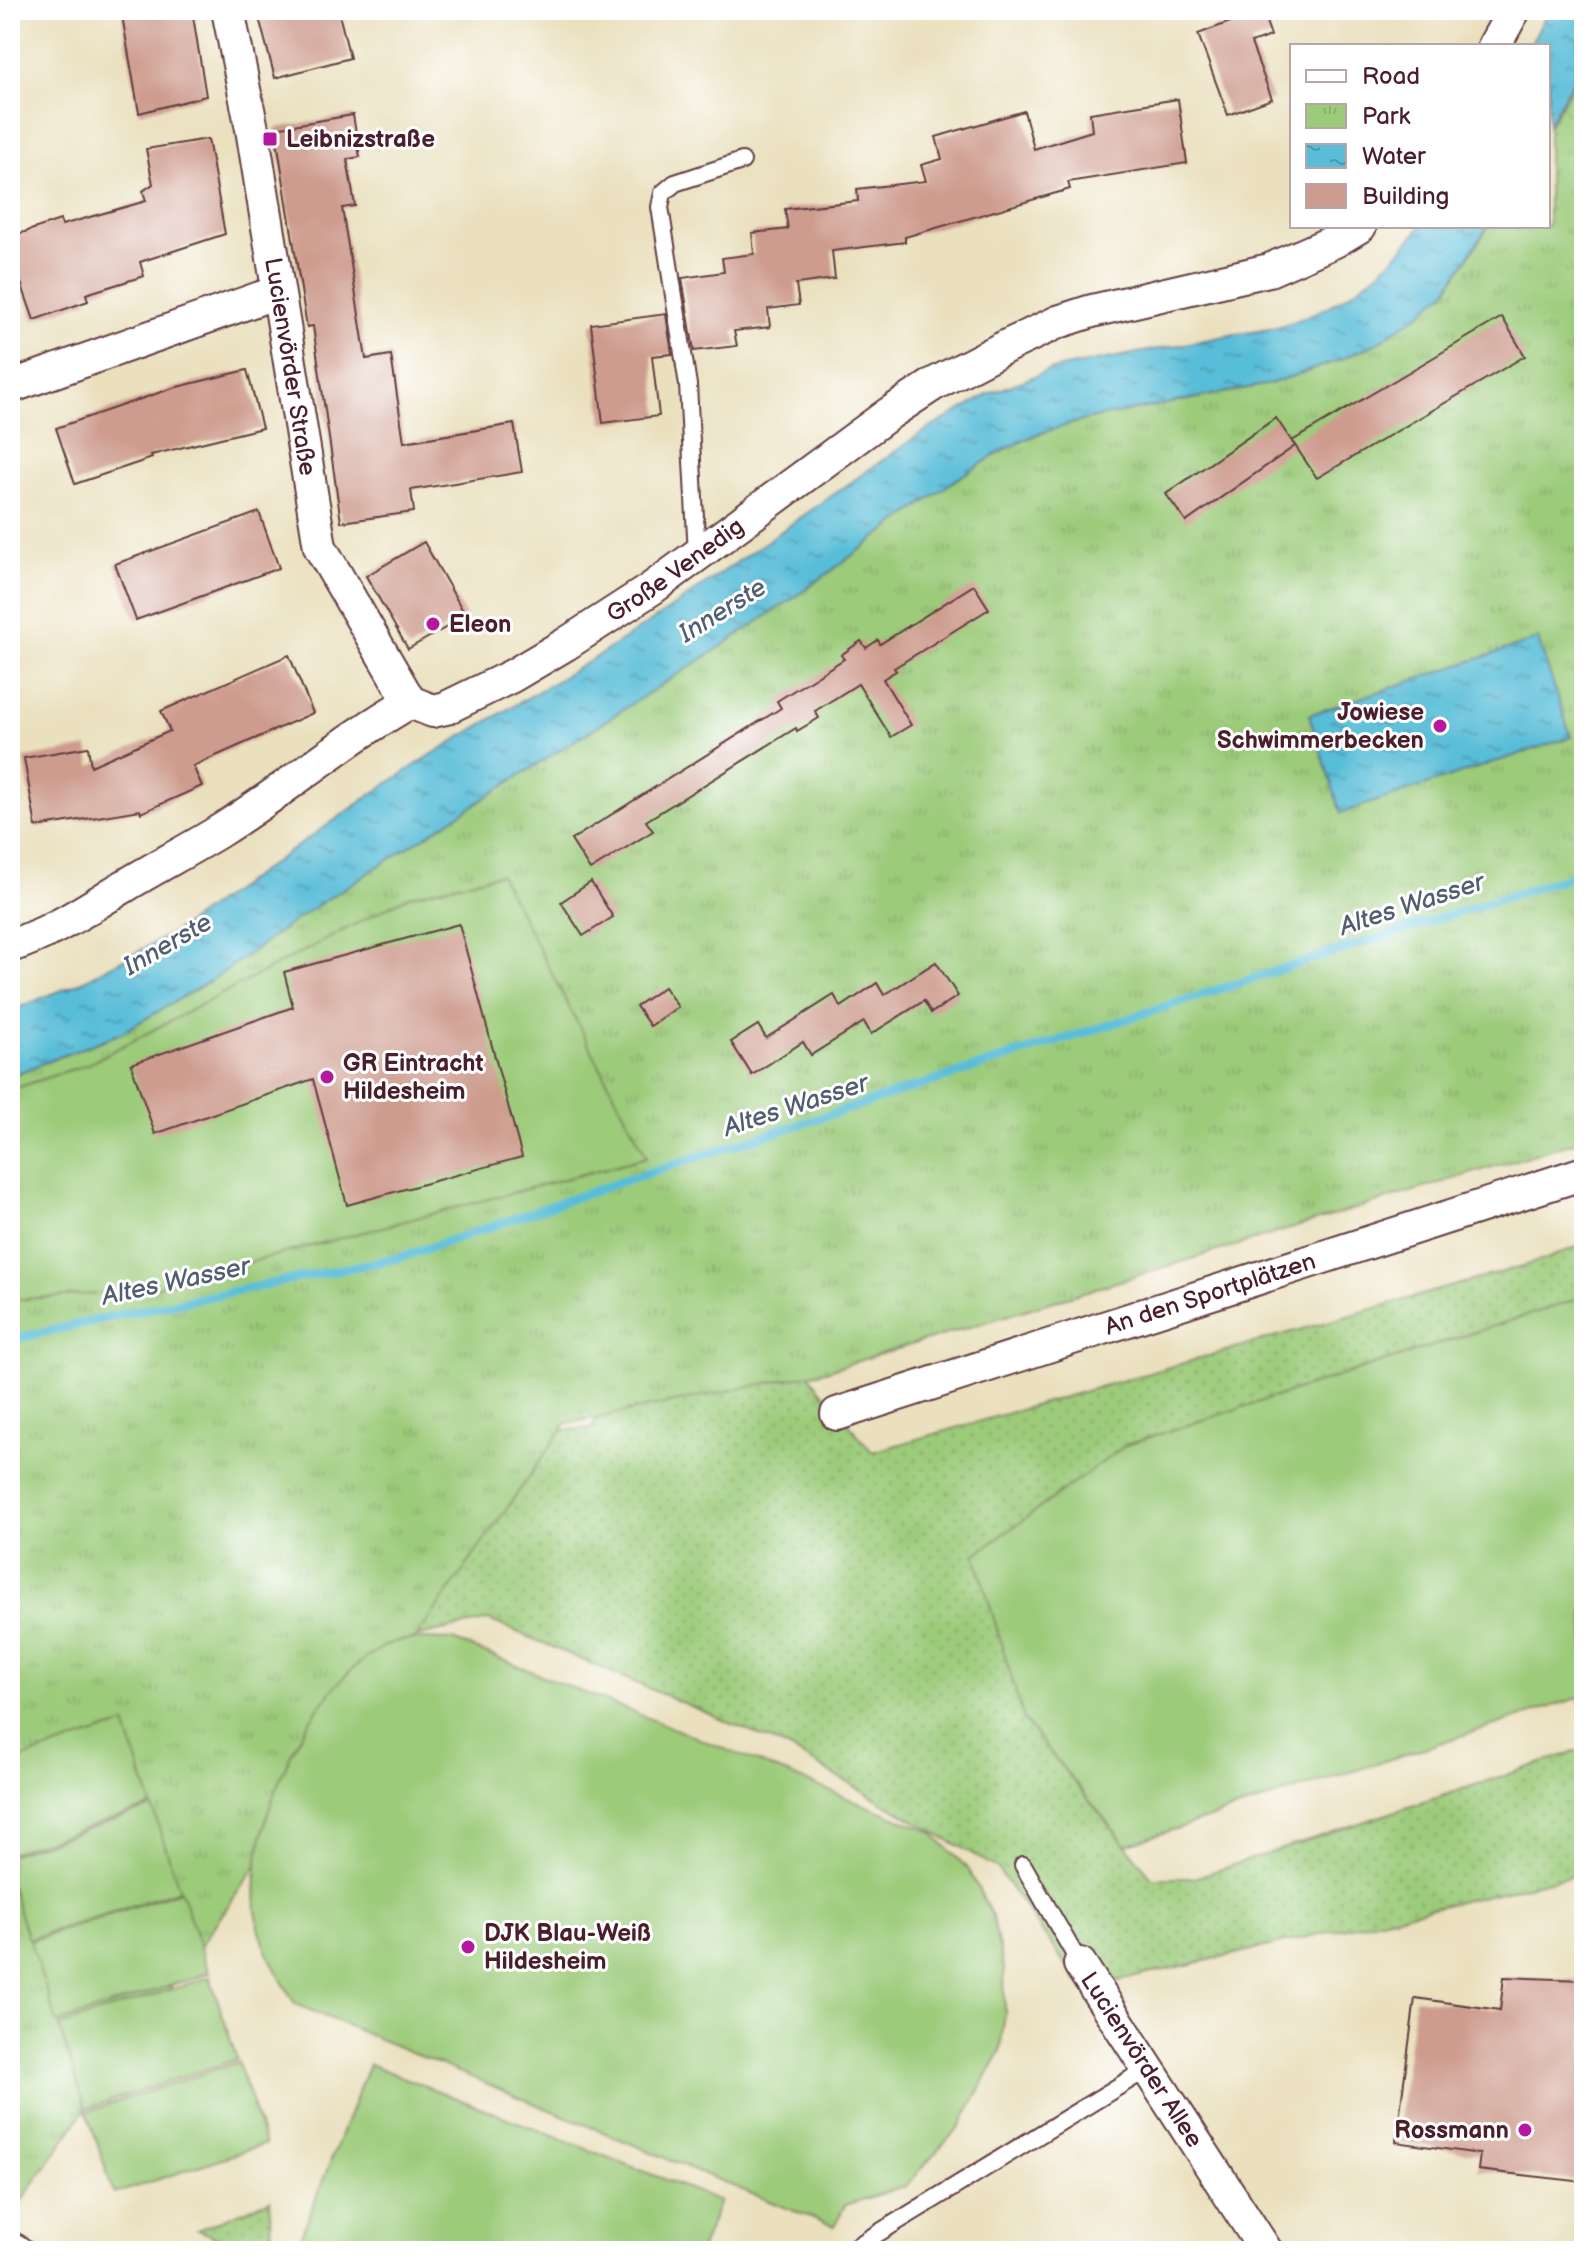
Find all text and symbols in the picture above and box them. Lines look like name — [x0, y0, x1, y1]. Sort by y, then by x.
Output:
legend — [1290, 44, 1550, 228]
text: Road — [1362, 62, 1420, 91]
text: Park — [1362, 102, 1410, 131]
place label: Leibnizstraße — [286, 125, 435, 154]
marker: Leibnizstraße — [261, 130, 279, 148]
text: Water — [1362, 142, 1426, 171]
text: Building — [1362, 182, 1449, 211]
street label: Lucienvörder Straße — [259, 255, 323, 478]
street label: Große Venedig — [601, 511, 749, 628]
water label: Innerste — [673, 572, 772, 650]
place label: Eleon — [449, 610, 512, 639]
marker: Eleon — [424, 615, 442, 633]
place label: Jowiese Schwimmerbecken — [1217, 698, 1424, 755]
marker: Jowiese Schwimmerbecken — [1431, 717, 1449, 735]
water label: Altes Wasser — [1334, 866, 1490, 944]
water label: Innerste — [117, 907, 218, 983]
place label: GR Eintracht Hildesheim — [343, 1049, 483, 1106]
water label: Altes Wasser — [718, 1067, 874, 1145]
marker: GR Eintracht Hildesheim — [318, 1068, 336, 1086]
street label: An den Sportplätzen — [1101, 1246, 1319, 1341]
water label: Altes Wasser — [97, 1251, 254, 1313]
place label: DJK Blau-Weiß Hildesheim — [484, 1919, 651, 1976]
marker: DJK Blau-Weiß Hildesheim — [459, 1938, 477, 1956]
street label: Lucienvörder Allee — [1075, 1967, 1209, 2153]
place label: Rossmann — [1394, 2116, 1509, 2145]
marker: Rossmann — [1516, 2121, 1534, 2139]

